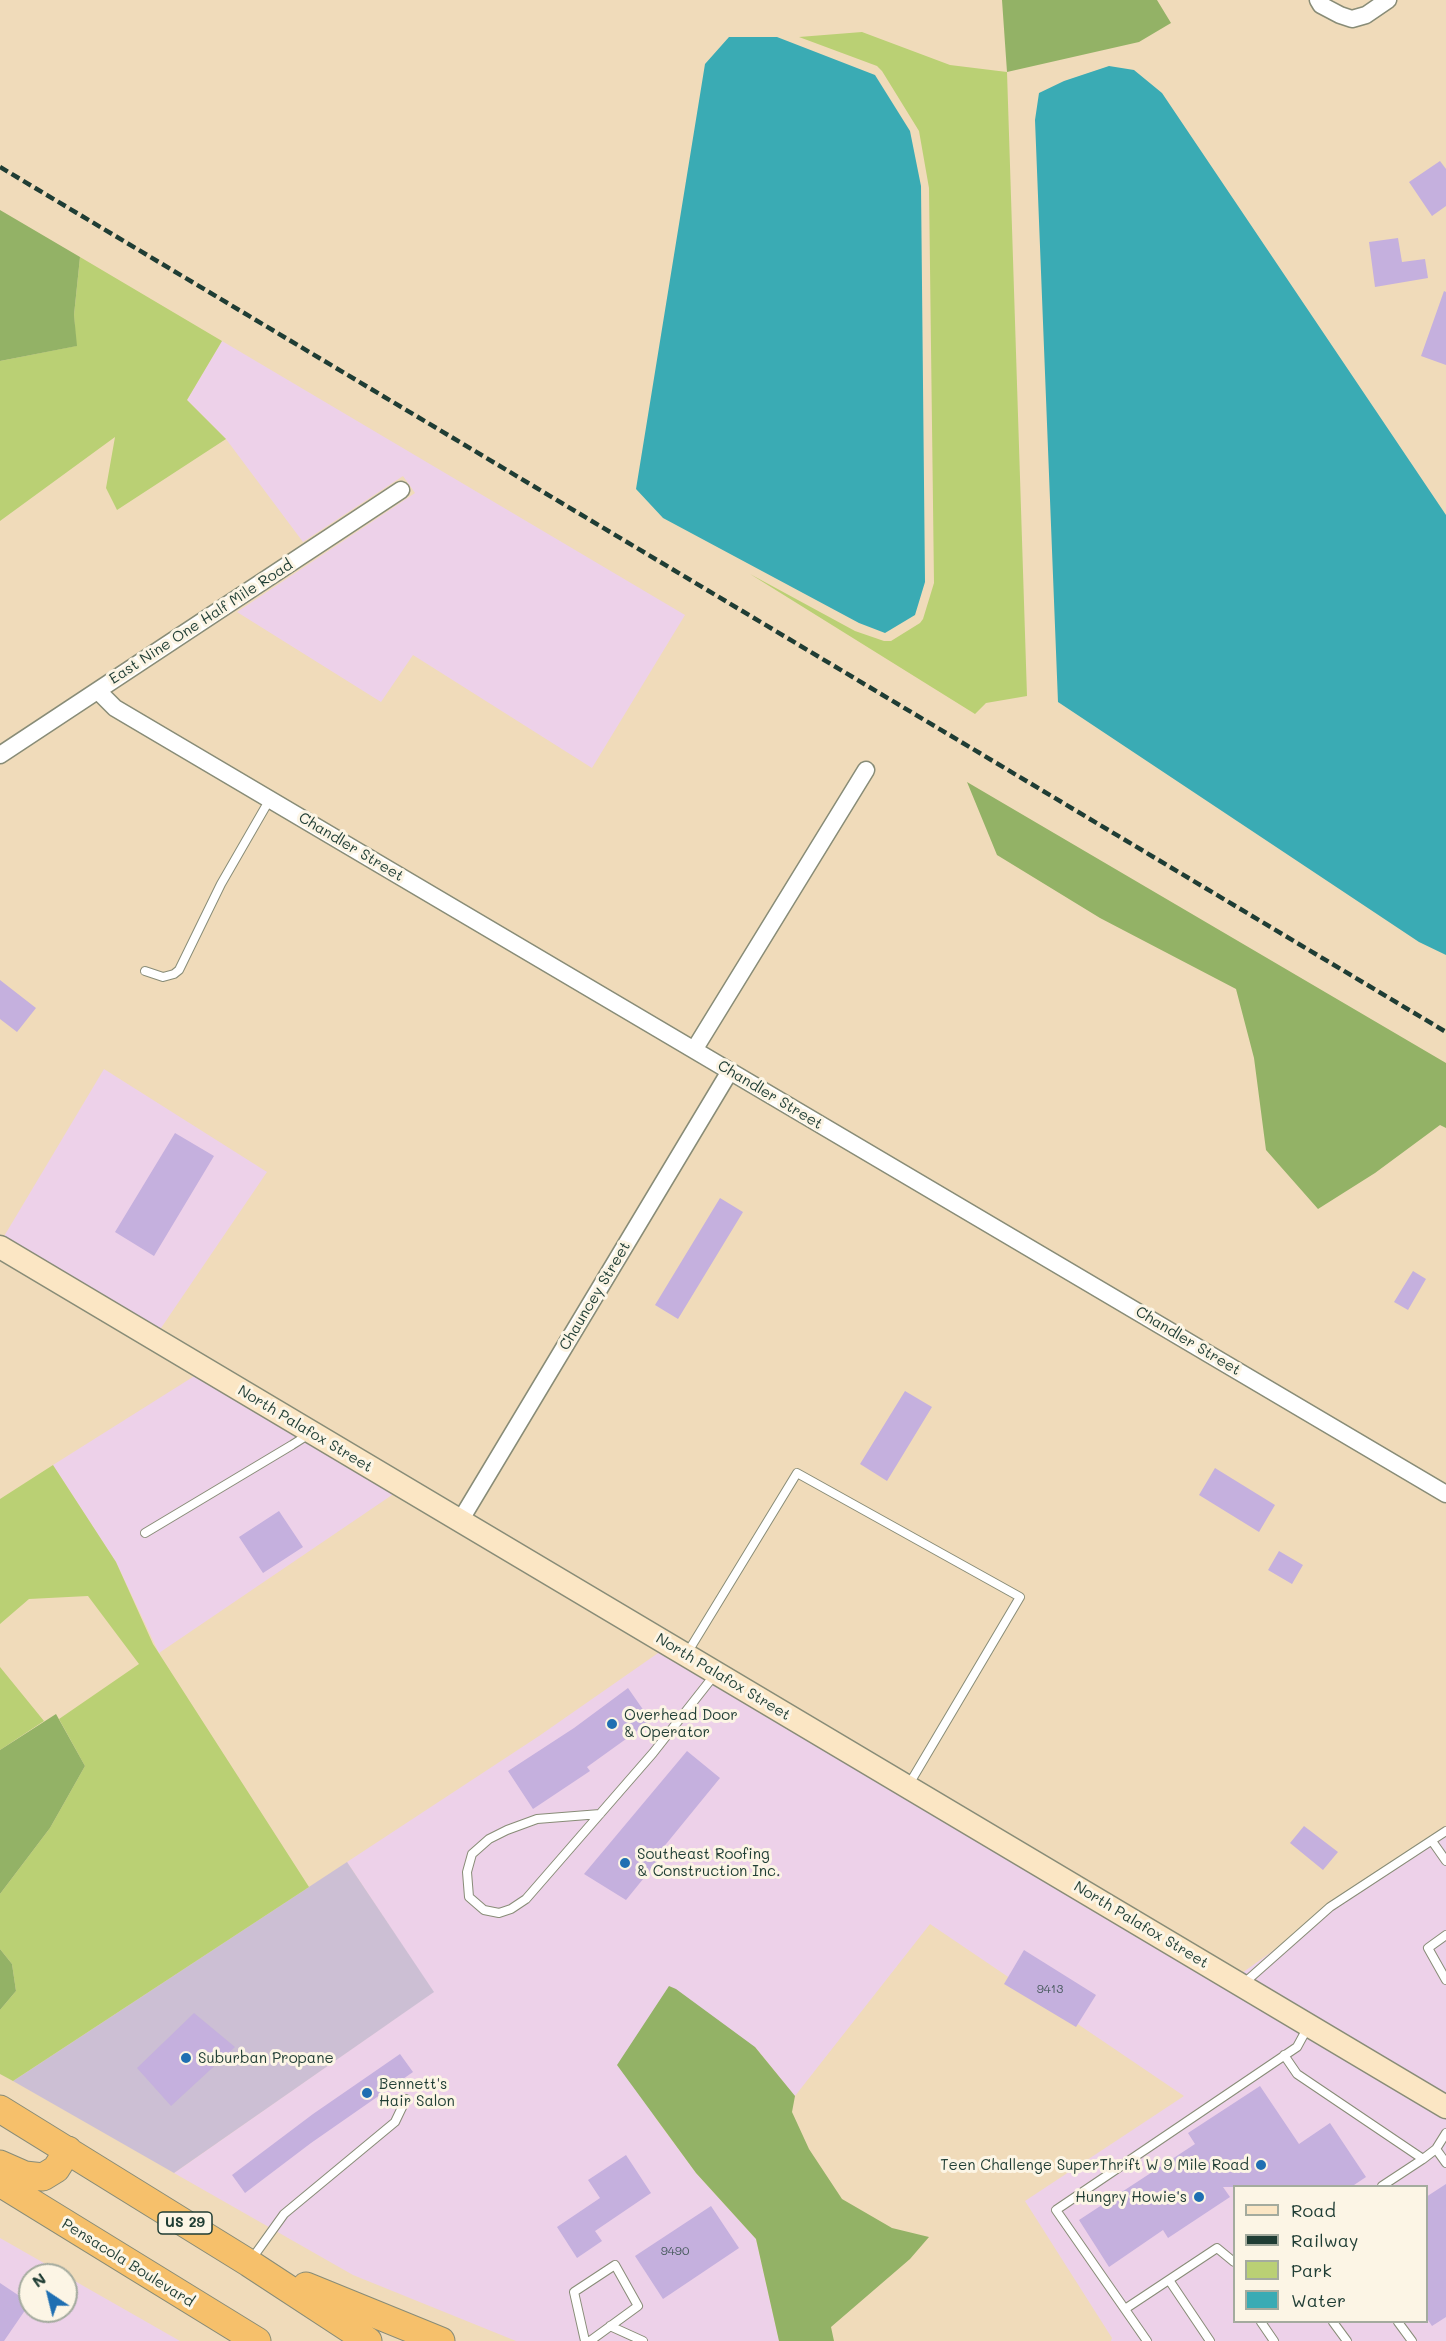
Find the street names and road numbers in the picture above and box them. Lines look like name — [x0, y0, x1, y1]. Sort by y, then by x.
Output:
street label: East Nine One Half Mile Road — [106, 556, 296, 688]
street label: Chandler Street — [295, 809, 407, 885]
street label: Chandler Street — [714, 1057, 826, 1133]
street label: Chauncey Street — [555, 1238, 635, 1354]
street label: Chandler Street — [1132, 1303, 1244, 1379]
street label: North Palafox Street — [234, 1382, 376, 1476]
street label: North Palafox Street — [652, 1630, 794, 1724]
street label: North Palafox Street — [1070, 1878, 1212, 1972]
road number: US 29 — [158, 2212, 212, 2234]
street label: Pensacola Boulevard — [58, 2215, 198, 2311]

